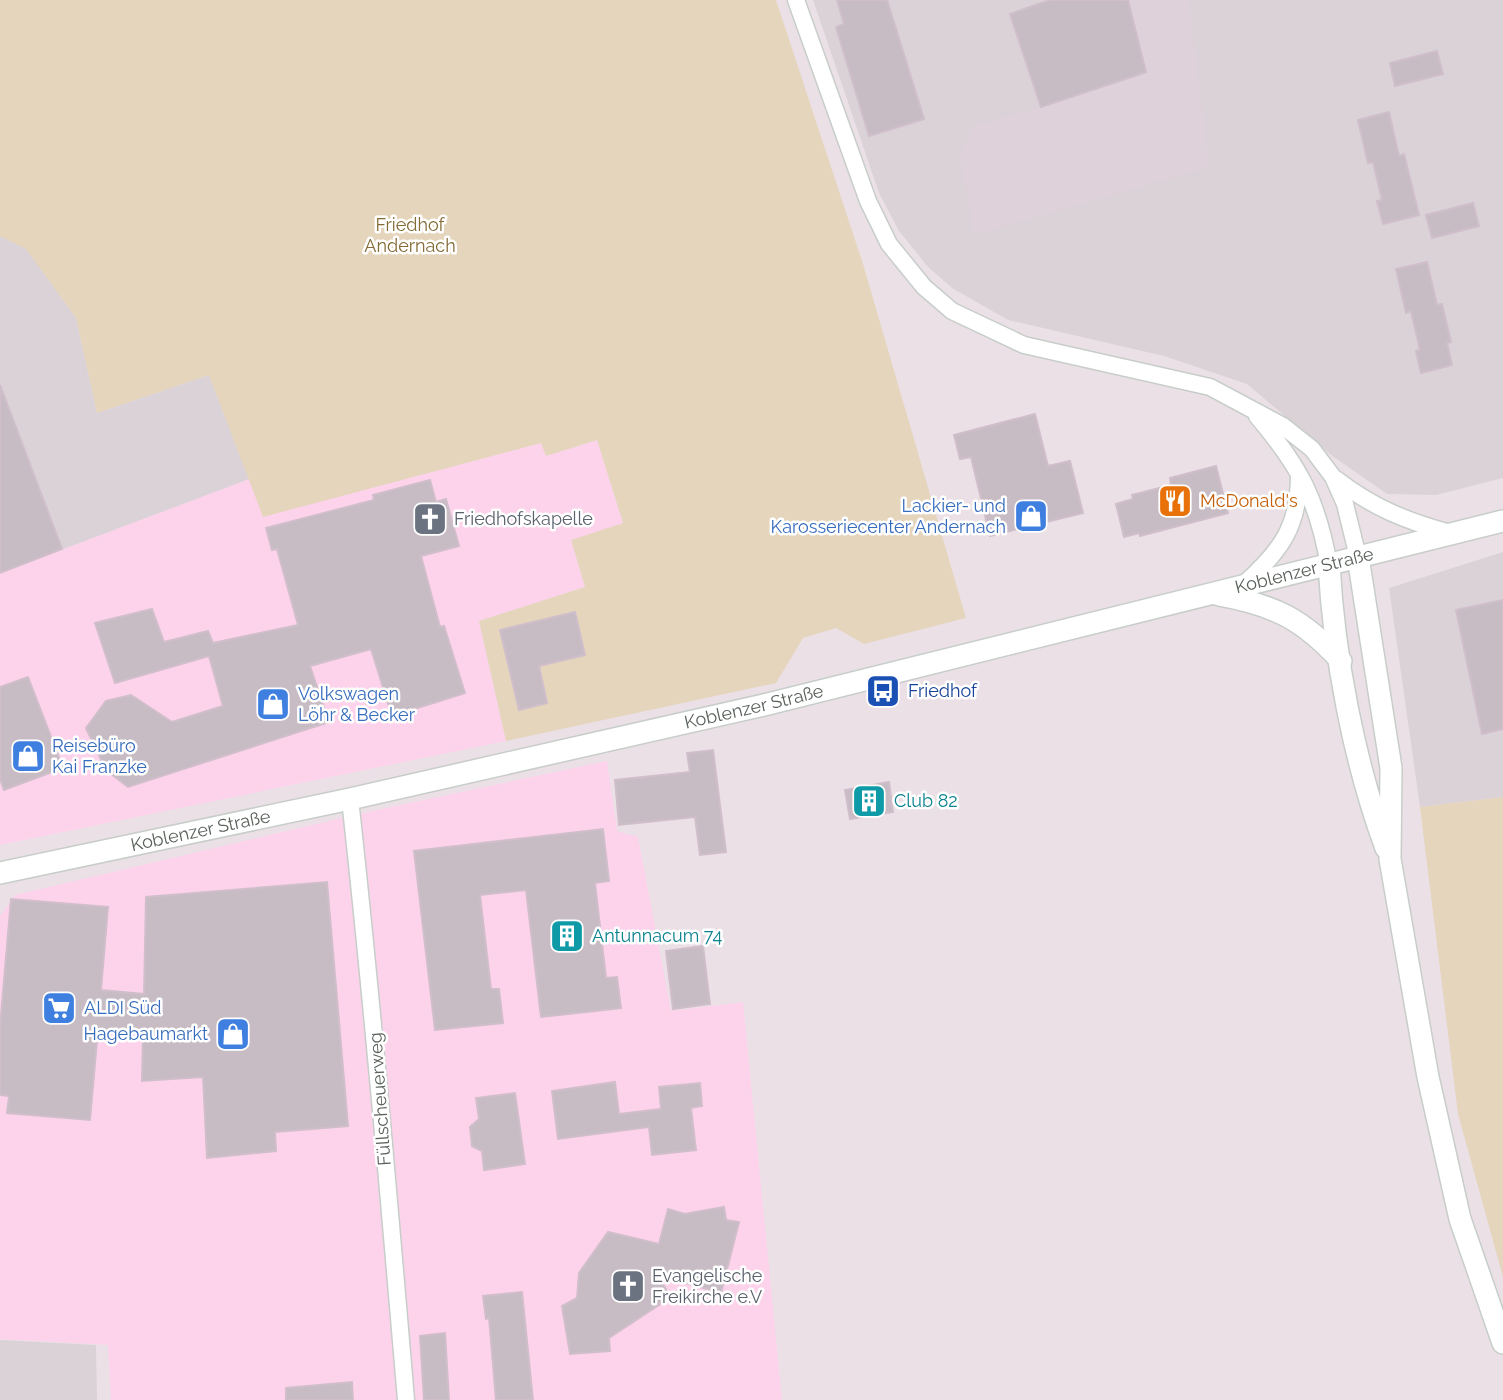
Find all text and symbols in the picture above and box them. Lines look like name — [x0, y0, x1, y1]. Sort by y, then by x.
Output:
park label: Friedhof Andernach — [364, 214, 456, 256]
restaurant icon: McDonald's — [1156, 482, 1194, 520]
place label: McDonald's — [1200, 490, 1298, 511]
place label: Lackier- und Karosseriecenter Andernach — [771, 495, 1006, 537]
shop icon: Lackier- und Karosseriecenter Andernach — [1012, 497, 1050, 535]
church icon: Friedhofskapelle — [411, 500, 449, 538]
place label: Friedhofskapelle — [454, 508, 593, 529]
street label: Koblenzer Straße — [1233, 543, 1376, 597]
bus stop icon: Friedhof — [864, 672, 902, 710]
street label: Koblenzer Straße — [682, 680, 826, 733]
place label: Friedhof — [908, 680, 978, 701]
place label: Volkswagen Löhr & Becker — [298, 683, 416, 725]
shop icon: Volkswagen Löhr & Becker — [254, 685, 292, 723]
place label: Reisebüro Kai Franzke — [52, 735, 147, 777]
shop icon: Reisebüro Kai Franzke — [9, 737, 47, 775]
building icon: Club 82 — [850, 782, 888, 820]
place label: Club 82 — [894, 790, 958, 811]
street label: Koblenzer Straße — [129, 805, 273, 855]
building icon: Antunnacum 74 — [548, 917, 586, 955]
place label: Antunnacum 74 — [592, 925, 723, 946]
supermarket icon: ALDI Süd — [40, 989, 78, 1027]
place label: ALDI Süd — [84, 997, 161, 1018]
shop icon: Hagebaumarkt — [214, 1015, 252, 1053]
place label: Hagebaumarkt — [83, 1023, 208, 1044]
street label: Füllscheuerweg — [364, 1032, 395, 1166]
place label: Evangelische Freikirche e.V — [652, 1265, 763, 1307]
church icon: Evangelische Freikirche e.V — [609, 1267, 647, 1305]

